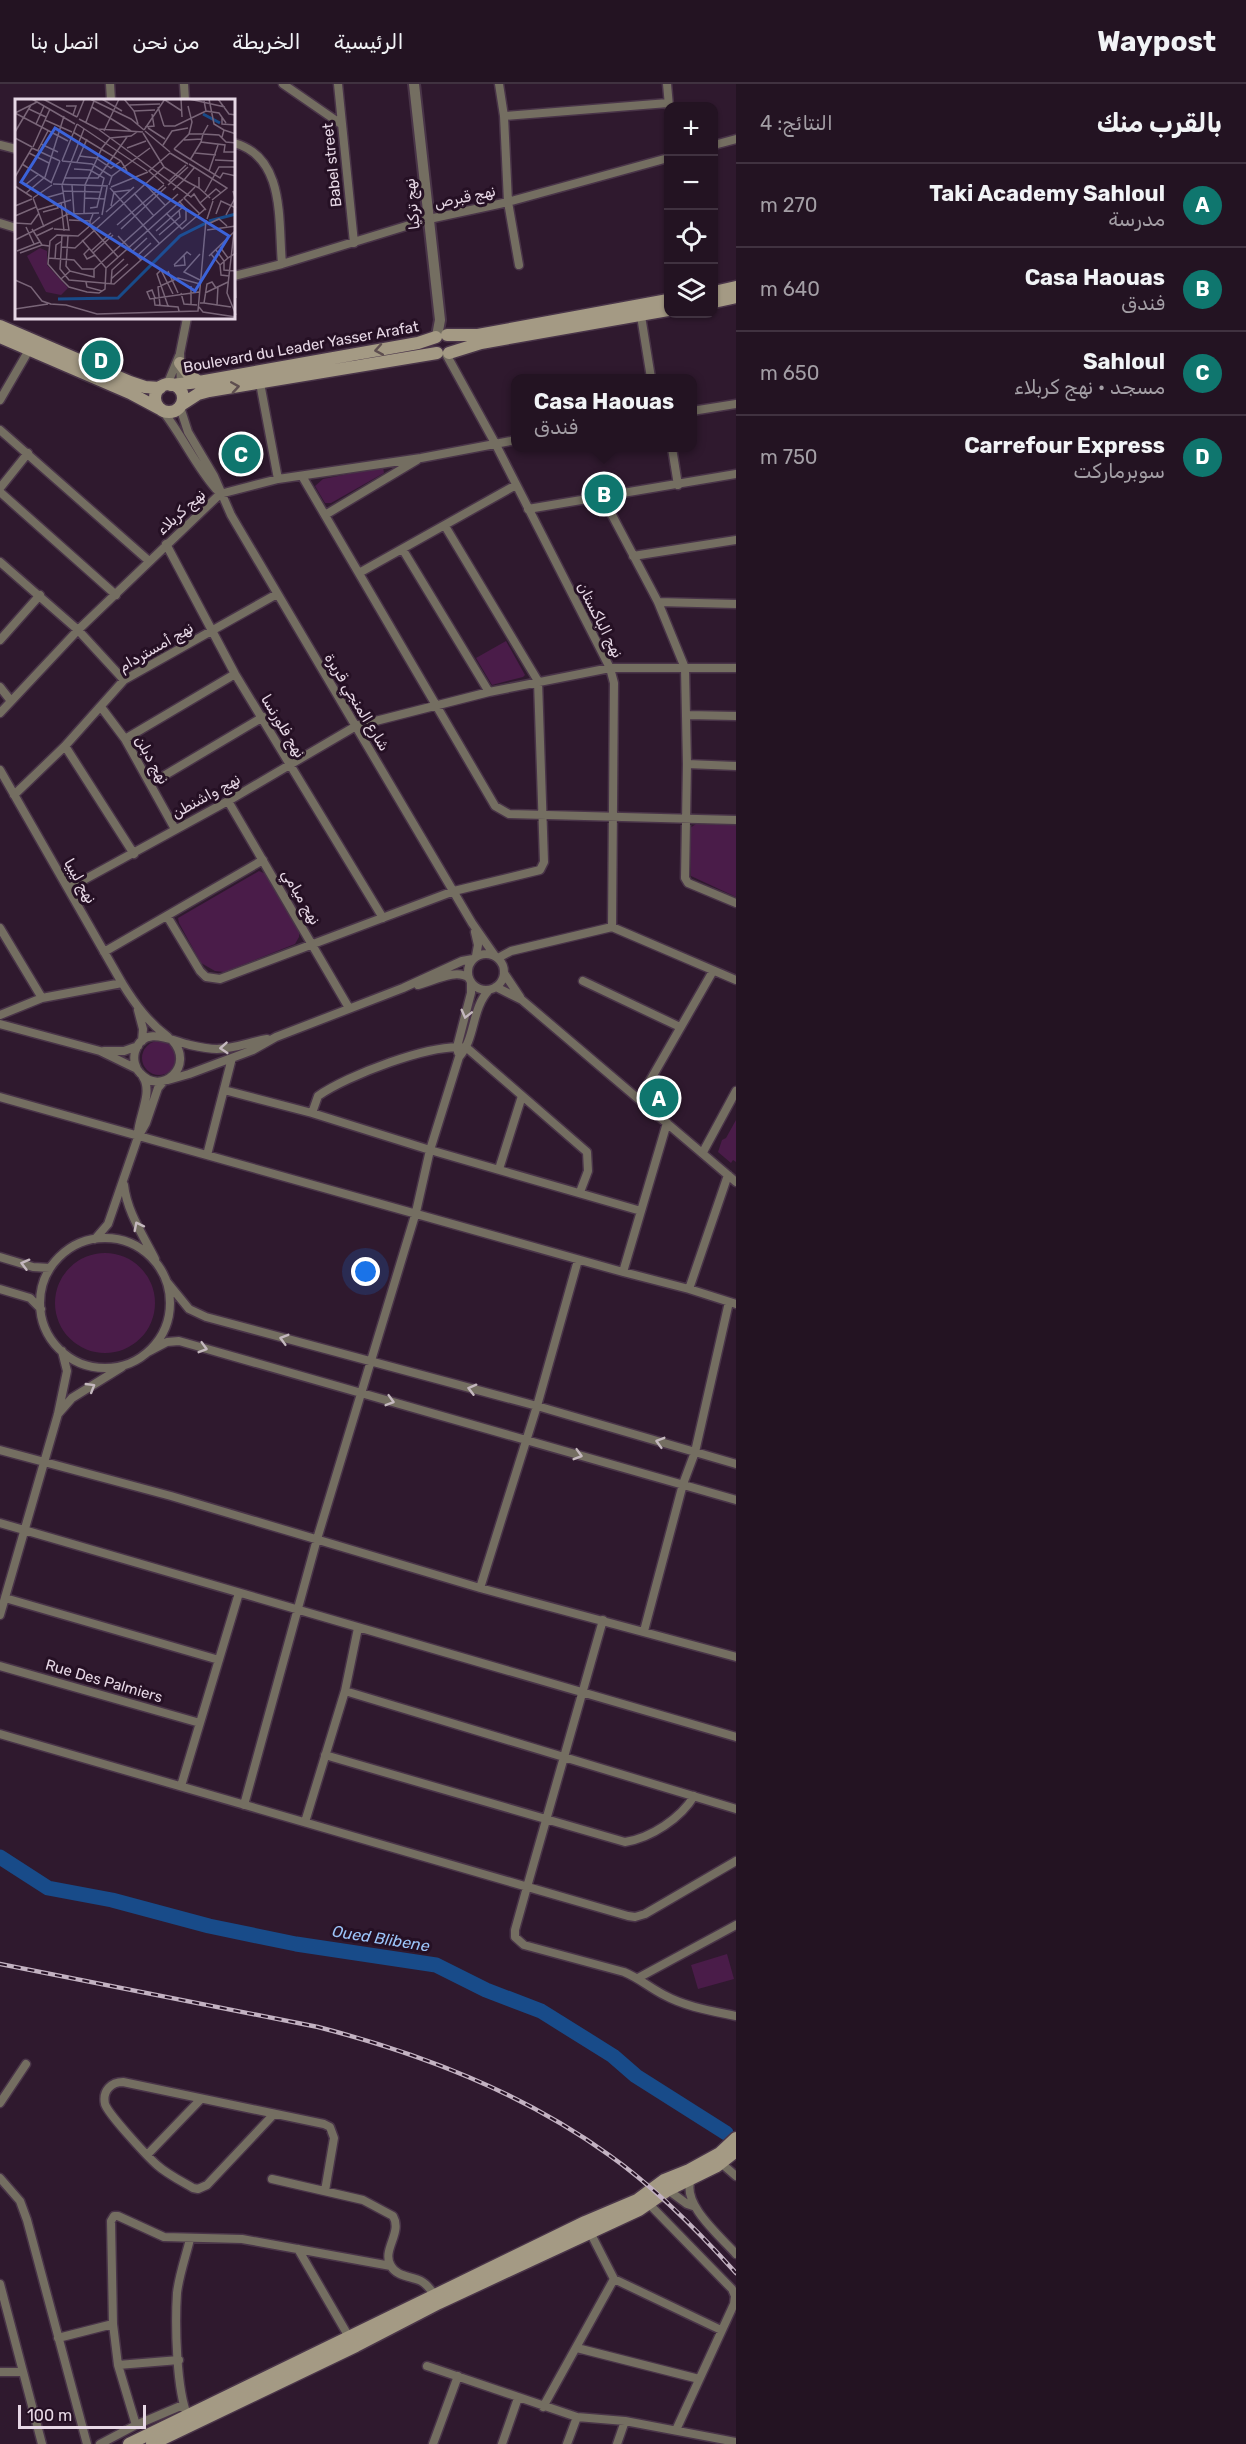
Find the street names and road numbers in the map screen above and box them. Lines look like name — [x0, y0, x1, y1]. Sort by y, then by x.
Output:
street label: Babel street — [319, 122, 345, 208]
street label: نهج تركيا — [400, 177, 426, 231]
street label: نهج قبرص — [433, 182, 498, 214]
street label: Boulevard du Leader Yasser Arafat — [182, 317, 420, 377]
street label: نهج كربلاء — [153, 485, 211, 540]
street label: نهج الباكستان — [571, 579, 627, 662]
street label: نهج أمستردام — [115, 618, 198, 677]
street label: شارع المنجي قريرة — [318, 650, 393, 756]
street label: نهج فلورنسا — [255, 691, 309, 762]
street label: نهج دبلن — [130, 733, 173, 788]
street label: نهج واشنطن — [168, 770, 244, 824]
street label: نهج ليبيا — [58, 855, 100, 908]
street label: نهج ميامي — [275, 866, 324, 930]
street label: Rue Des Palmiers — [43, 1656, 165, 1706]

